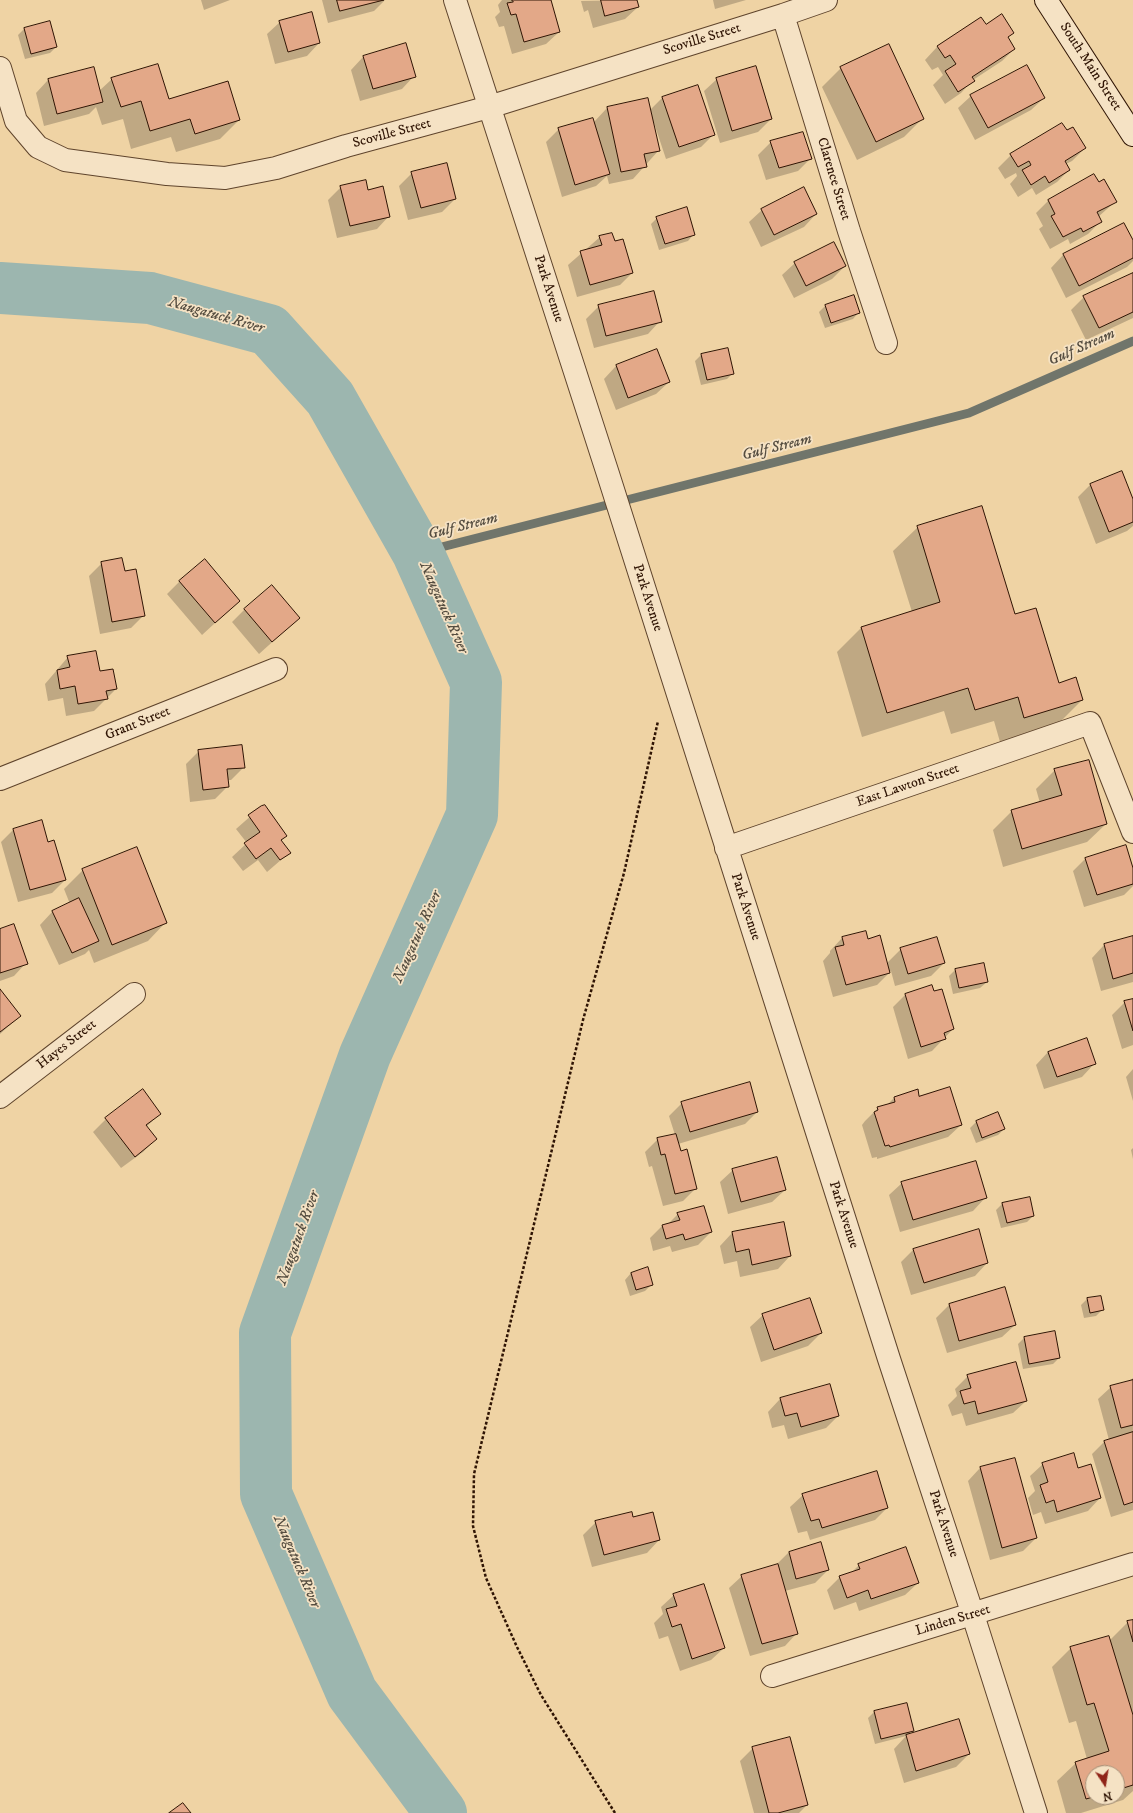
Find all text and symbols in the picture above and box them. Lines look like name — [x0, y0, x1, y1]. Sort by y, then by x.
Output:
street label: Scoville Street — [661, 20, 743, 60]
street label: South Main Street — [1055, 20, 1125, 114]
street label: Scoville Street — [351, 116, 433, 152]
street label: Clarence Street — [812, 136, 854, 222]
street label: Park Avenue — [529, 253, 567, 325]
water label: Naugatuck River — [166, 294, 266, 338]
water label: Gulf Stream — [1046, 325, 1118, 371]
water label: Gulf Stream — [740, 431, 814, 465]
water label: Gulf Stream — [426, 510, 500, 544]
water label: Naugatuck River — [415, 559, 471, 657]
street label: Park Avenue — [628, 562, 666, 634]
street label: Grant Street — [103, 703, 173, 745]
street label: East Lawton Street — [854, 761, 962, 811]
street label: Park Avenue — [726, 871, 764, 943]
water label: Naugatuck River — [390, 888, 446, 986]
street label: Hayes Street — [34, 1017, 100, 1073]
street label: Park Avenue — [824, 1179, 862, 1251]
water label: Naugatuck River — [274, 1189, 324, 1287]
street label: Park Avenue — [924, 1488, 962, 1560]
water label: Naugatuck River — [268, 1513, 324, 1611]
street label: Linden Street — [914, 1602, 992, 1640]
north arrow — [1085, 1765, 1125, 1805]
text: N — [1101, 1788, 1113, 1804]

